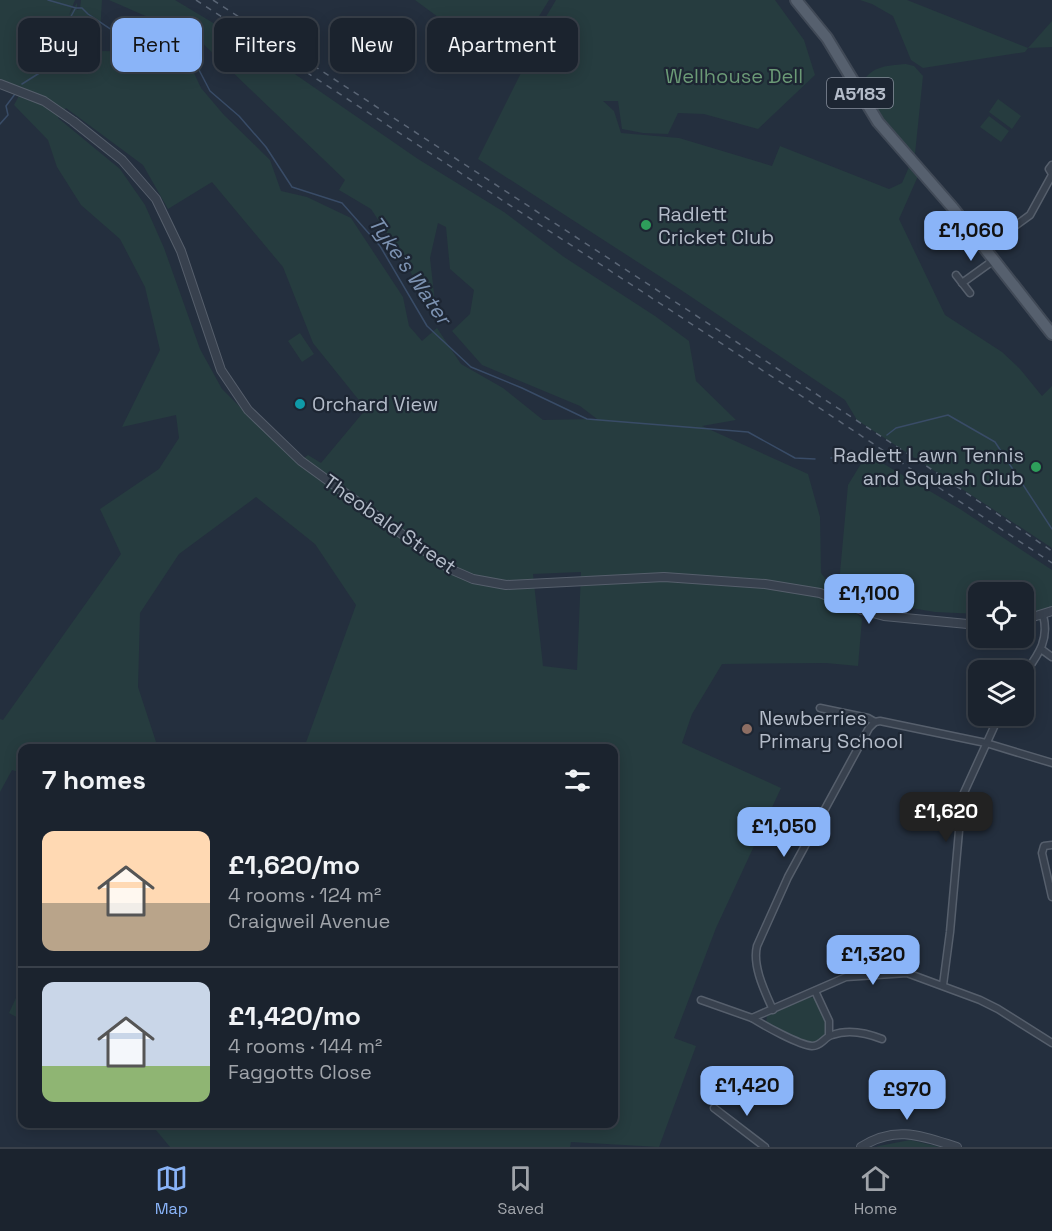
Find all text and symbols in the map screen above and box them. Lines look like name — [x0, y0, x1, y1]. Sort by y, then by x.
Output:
chip: Buy — [18, 18, 100, 72]
chip: Rent — [112, 18, 202, 72]
chip: Filters — [214, 18, 318, 72]
chip: New — [330, 18, 415, 72]
chip: Apartment — [427, 18, 578, 72]
park label: Wellhouse Dell — [665, 63, 803, 89]
road number: A5183 — [827, 78, 893, 108]
place label: Radlett Cricket Club — [658, 201, 774, 250]
water label: Tyke's Water — [363, 210, 459, 331]
pin: £1,060 — [922, 211, 1020, 262]
text: £1,060 — [938, 217, 1004, 243]
marker: Radlett Cricket Club — [639, 218, 653, 232]
place label: Orchard View — [312, 391, 438, 417]
marker: Orchard View — [293, 397, 307, 411]
place label: Radlett Lawn Tennis and Squash Club — [833, 442, 1024, 491]
marker: Radlett Lawn Tennis and Squash Club — [1029, 460, 1043, 474]
street label: Theobald Street — [318, 468, 462, 580]
pin: £1,100 — [820, 574, 918, 625]
text: £1,100 — [838, 580, 900, 606]
map controls — [968, 582, 1034, 726]
button: locate — [968, 582, 1034, 648]
button: layers — [968, 660, 1034, 726]
place label: Newberries Primary School — [759, 705, 903, 754]
marker: Newberries Primary School — [740, 722, 754, 736]
text: 7 homes — [42, 763, 146, 797]
icon: filters — [561, 764, 594, 797]
pin: £1,620 — [897, 792, 995, 843]
text: £1,620 — [914, 798, 978, 824]
pin: £1,050 — [735, 807, 833, 858]
text: £1,050 — [751, 813, 817, 839]
text: £1,620/mo — [228, 848, 360, 882]
icon: home — [90, 855, 162, 927]
text: 4 rooms · 124 m² — [228, 882, 381, 908]
text: Craigweil Avenue — [228, 908, 390, 934]
pin: £1,320 — [824, 935, 922, 986]
text: £1,320 — [841, 941, 905, 967]
text: £1,420/mo — [228, 999, 361, 1033]
icon: home — [90, 1006, 162, 1078]
text: 4 rooms · 144 m² — [228, 1033, 382, 1059]
text: Faggotts Close — [228, 1059, 372, 1085]
pin: £1,420 — [698, 1066, 796, 1117]
pin: £970 — [871, 1070, 943, 1121]
text: £1,420 — [714, 1072, 780, 1098]
text: £970 — [883, 1076, 931, 1102]
tab: Map — [155, 1162, 188, 1219]
tab: Saved — [498, 1162, 544, 1219]
tab: Home — [854, 1162, 897, 1219]

